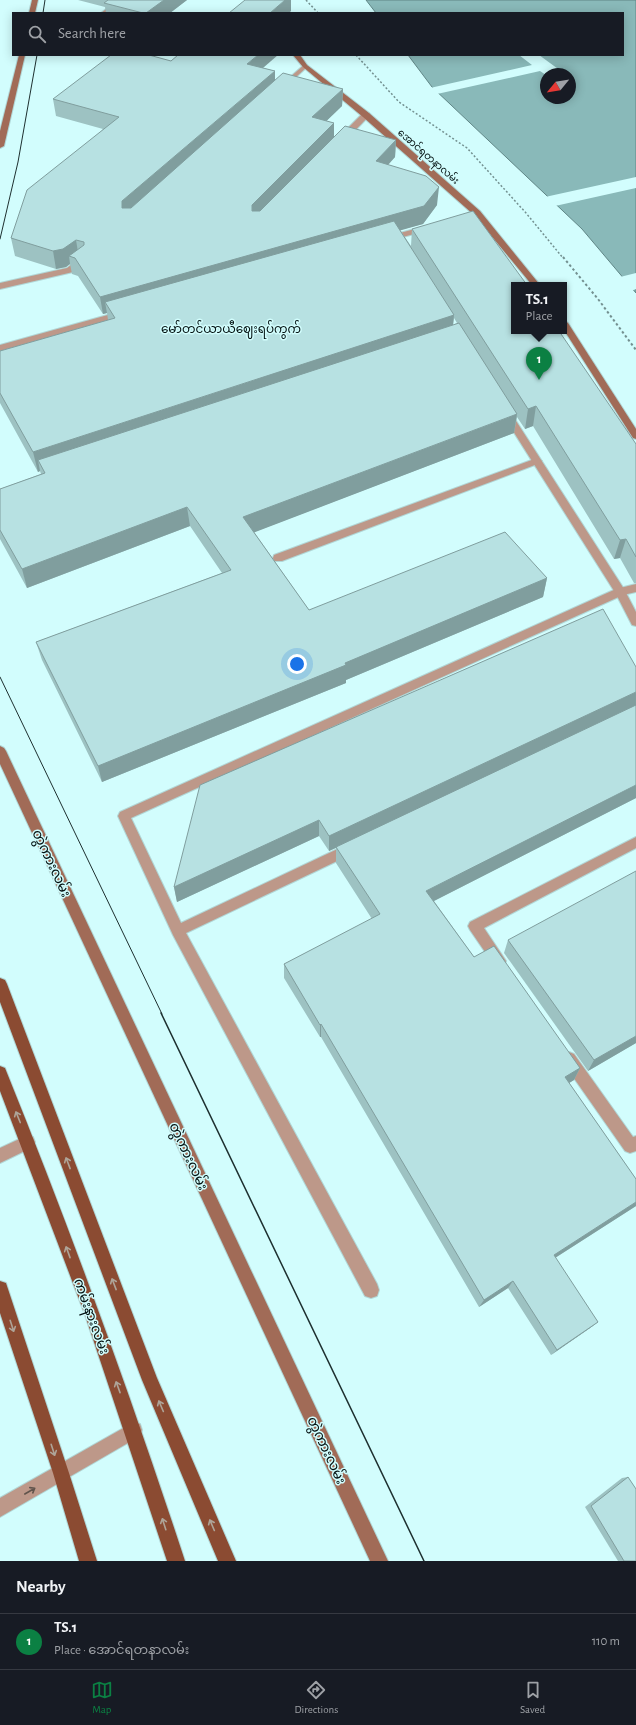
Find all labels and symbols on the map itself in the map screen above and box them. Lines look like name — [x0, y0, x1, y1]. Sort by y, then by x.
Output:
north arrow — [540, 68, 576, 104]
street label: အောင်ရတနာလမ်း — [394, 125, 463, 188]
district label: မော်တင်ယာယီဈေးရပ်ကွက် — [161, 320, 301, 339]
pin: 1 — [526, 347, 552, 380]
your location — [287, 654, 307, 674]
street label: တွဲကားလမ်း — [27, 826, 76, 901]
one-way arrow — [14, 1112, 21, 1124]
street label: တွဲကားလမ်း — [164, 1119, 213, 1194]
one-way arrow — [63, 1157, 71, 1169]
one-way arrow — [64, 1247, 72, 1259]
street label: ကမ်းနားလမ်း — [67, 1275, 115, 1357]
one-way arrow — [109, 1279, 117, 1291]
one-way arrow — [9, 1320, 16, 1333]
one-way arrow — [113, 1382, 121, 1394]
one-way arrow — [156, 1400, 164, 1412]
street label: တွဲကားလမ်း — [302, 1413, 351, 1488]
one-way arrow — [50, 1443, 57, 1456]
one-way arrow — [24, 1486, 36, 1494]
one-way arrow — [159, 1518, 167, 1530]
one-way arrow — [207, 1520, 215, 1532]

